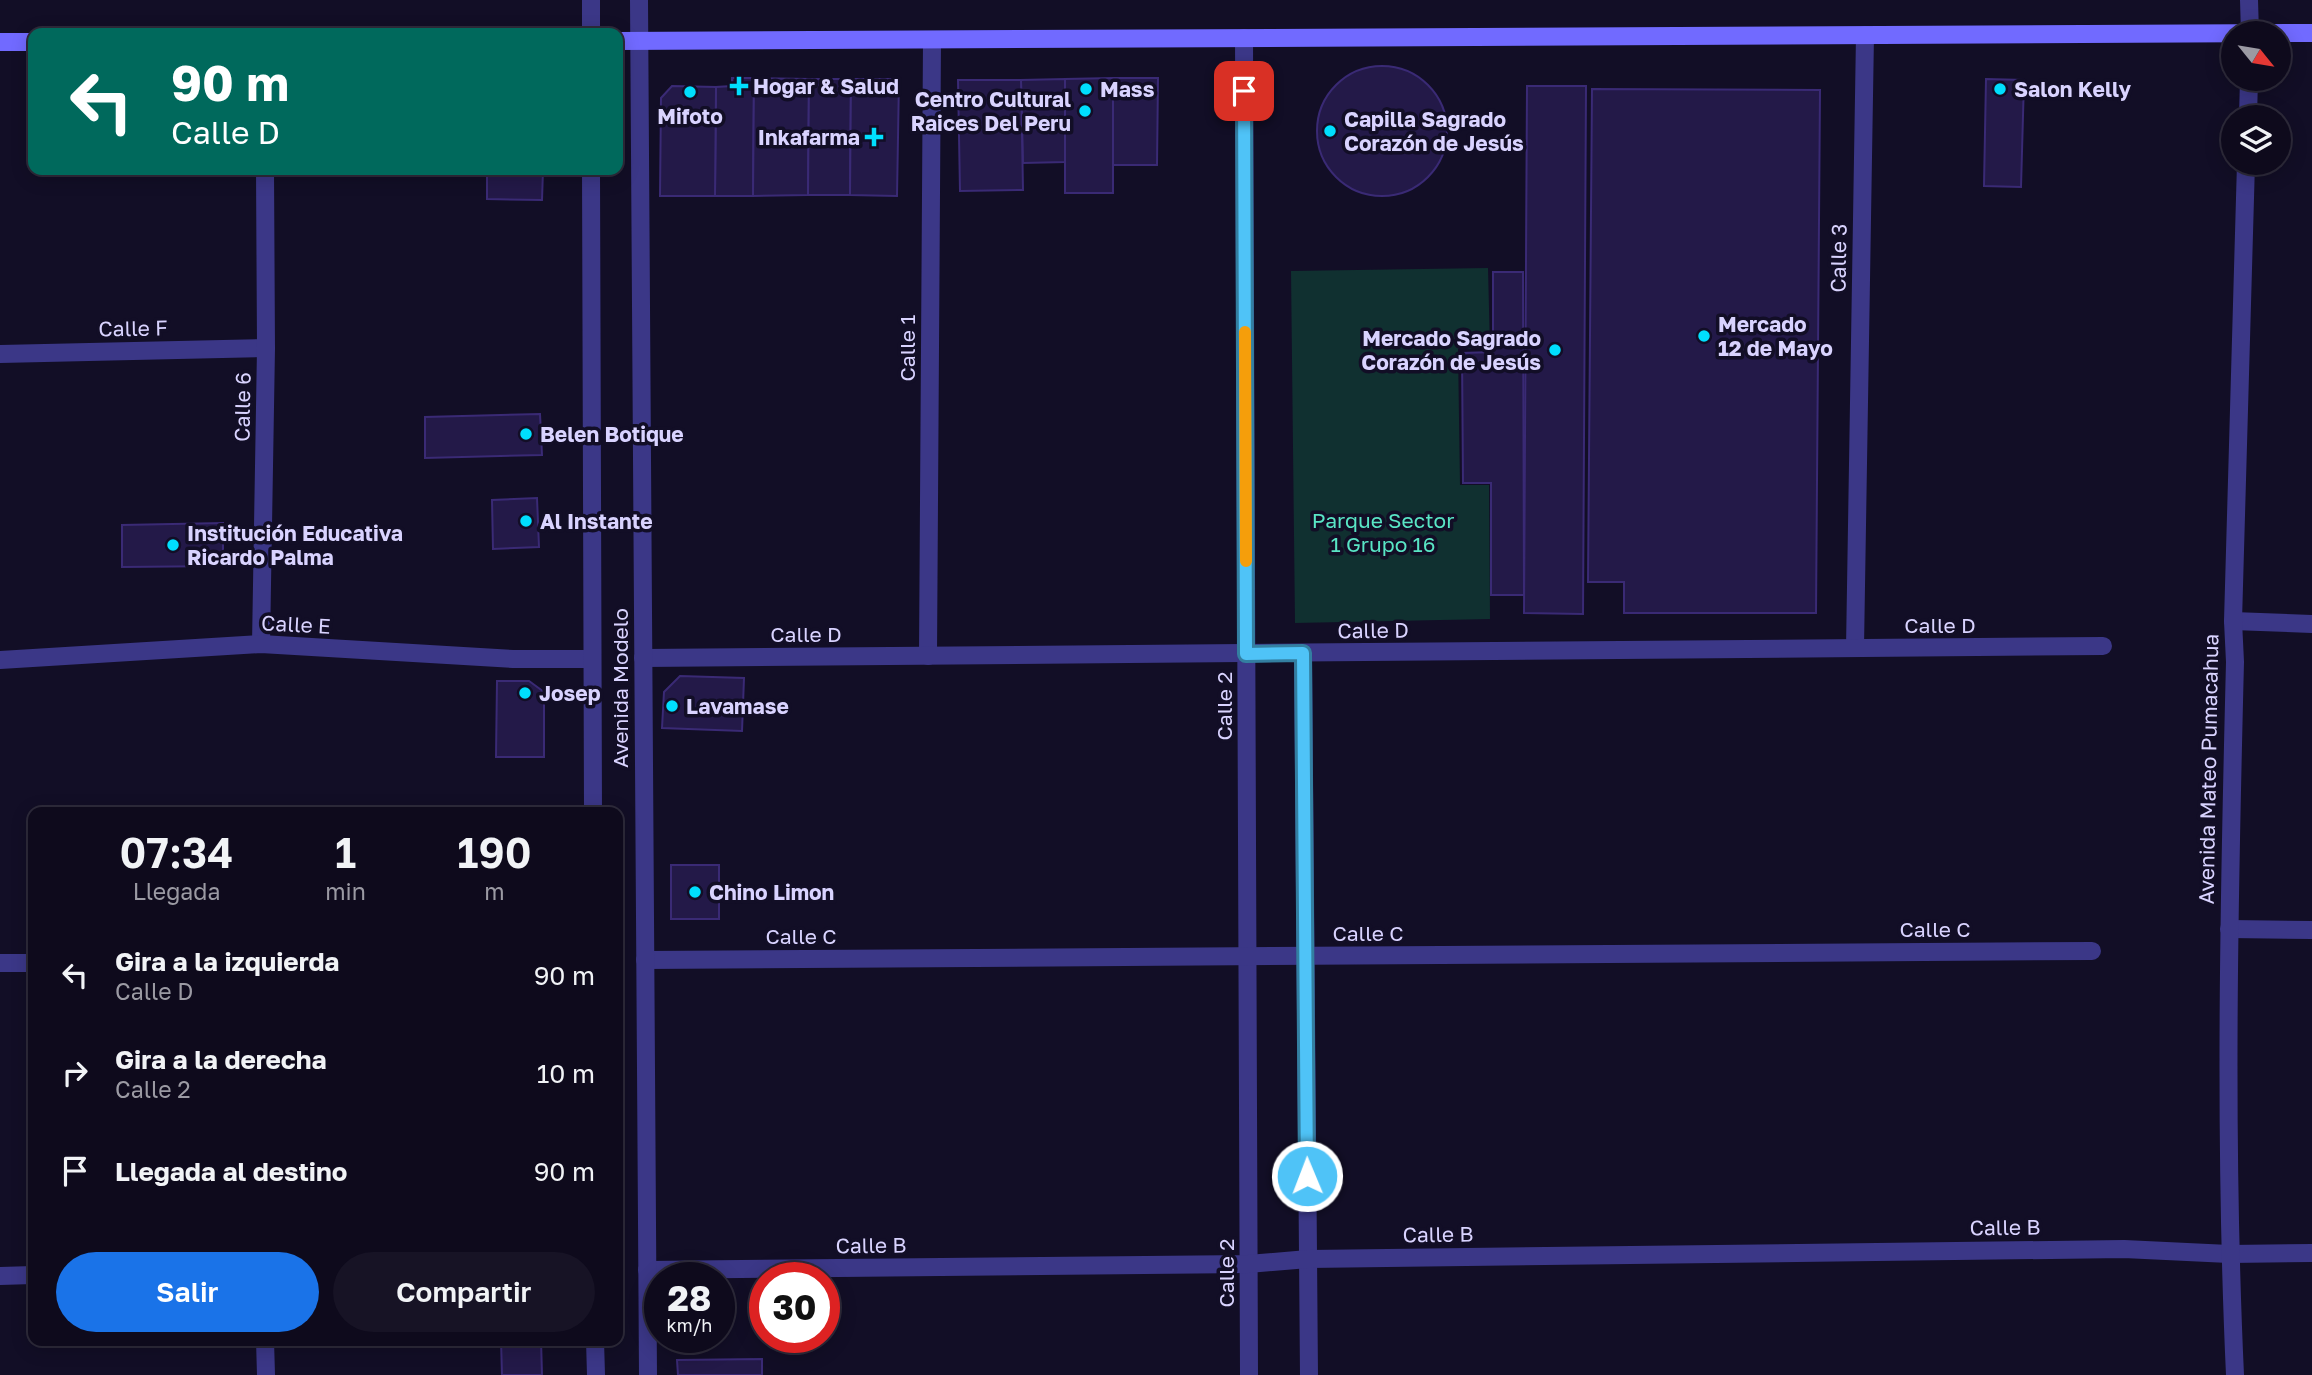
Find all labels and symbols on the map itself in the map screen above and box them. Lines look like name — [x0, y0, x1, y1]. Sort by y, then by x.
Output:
north arrow — [2221, 21, 2291, 91]
pin — [1214, 61, 1274, 121]
place label: Hogar & Salud — [753, 73, 899, 99]
place label: Mass — [1100, 76, 1155, 102]
place label: Salon Kelly — [2014, 76, 2132, 102]
marker: Hogar & Salud — [731, 78, 747, 94]
marker: Mass — [1078, 81, 1094, 97]
marker: Salon Kelly — [1992, 81, 2008, 97]
marker: Mifoto — [682, 84, 698, 100]
place label: Centro Cultural Raices Del Peru — [911, 86, 1071, 136]
place label: Mifoto — [657, 103, 723, 129]
marker: Centro Cultural Raices Del Peru — [1077, 103, 1093, 119]
place label: Capilla Sagrado Corazón de Jesús — [1344, 106, 1524, 156]
marker: Capilla Sagrado Corazón de Jesús — [1322, 123, 1338, 139]
place label: Inkafarma — [758, 124, 860, 150]
marker: Inkafarma — [866, 129, 882, 145]
street label: Calle 3 — [1824, 223, 1852, 293]
place label: Mercado 12 de Mayo — [1718, 311, 1833, 361]
street label: Calle F — [98, 314, 168, 342]
street label: Calle 1 — [894, 315, 920, 382]
place label: Mercado Sagrado Corazón de Jesús — [1361, 325, 1541, 375]
marker: Mercado 12 de Mayo — [1696, 328, 1712, 344]
marker: Mercado Sagrado Corazón de Jesús — [1547, 342, 1563, 358]
street label: Calle 6 — [228, 372, 256, 442]
place label: Belen Botique — [540, 421, 684, 447]
marker: Belen Botique — [518, 426, 534, 442]
park label: Parque Sector 1 Grupo 16 — [1312, 507, 1454, 557]
place label: Al Instante — [540, 508, 653, 534]
marker: Al Instante — [518, 513, 534, 529]
place label: Institución Educativa Ricardo Palma — [187, 520, 403, 570]
marker: Institución Educativa Ricardo Palma — [165, 537, 181, 553]
street label: Avenida Modelo — [607, 608, 633, 768]
street label: Calle E — [261, 609, 331, 639]
street label: Calle D — [1904, 612, 1976, 638]
street label: Calle D — [1337, 616, 1409, 644]
street label: Calle D — [770, 621, 842, 647]
street label: Avenida Mateo Pumacahua — [2193, 633, 2223, 905]
street label: Calle 2 — [1211, 672, 1237, 741]
place label: Josep — [539, 680, 601, 706]
marker: Josep — [517, 685, 533, 701]
place label: Lavamase — [686, 693, 789, 719]
marker: Lavamase — [664, 698, 680, 714]
place label: Chino Limon — [709, 879, 834, 905]
marker: Chino Limon — [687, 884, 703, 900]
street label: Calle C — [1899, 916, 1971, 942]
street label: Calle C — [1332, 920, 1404, 946]
street label: Calle C — [765, 923, 837, 949]
position arrow — [1270, 1139, 1344, 1213]
street label: Calle B — [1969, 1213, 2041, 1241]
street label: Calle B — [1402, 1220, 1474, 1248]
street label: Calle B — [835, 1231, 907, 1259]
street label: Calle 2 — [1213, 1239, 1239, 1308]
speed limit sign: 30 — [749, 1262, 840, 1353]

